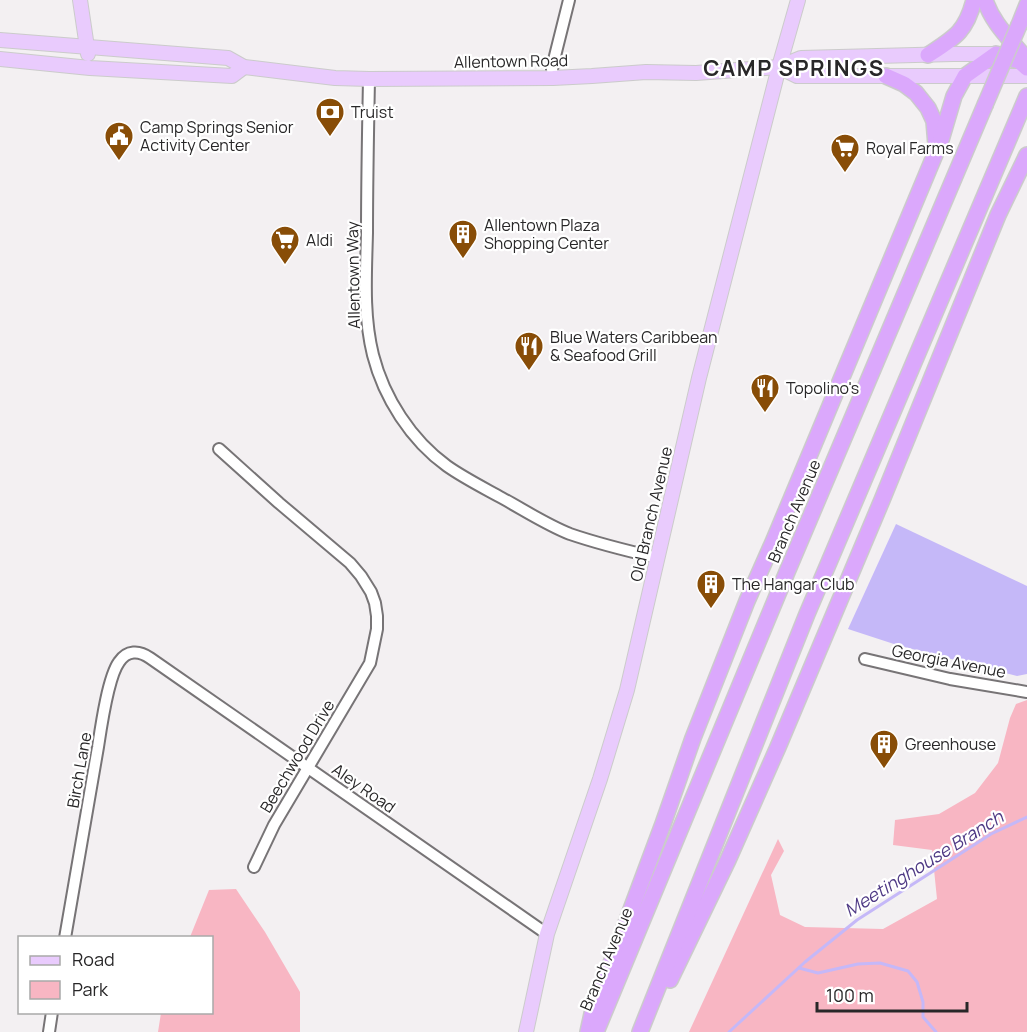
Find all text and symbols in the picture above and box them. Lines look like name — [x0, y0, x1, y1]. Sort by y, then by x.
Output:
street label: Allentown Road — [454, 49, 568, 73]
district label: CAMP SPRINGS — [703, 53, 885, 83]
bank icon: Truist — [314, 96, 346, 138]
place label: Truist — [351, 101, 394, 123]
place label: Camp Springs Senior Activity Center — [140, 116, 294, 156]
public building icon: Camp Springs Senior Activity Center — [103, 120, 135, 162]
supermarket icon: Royal Farms — [829, 132, 861, 174]
place label: Royal Farms — [866, 137, 954, 159]
place label: Allentown Plaza Shopping Center — [484, 214, 609, 254]
building icon: Allentown Plaza Shopping Center — [447, 218, 479, 260]
street label: Allentown Way — [341, 220, 365, 329]
supermarket icon: Aldi — [269, 224, 301, 266]
place label: Aldi — [306, 229, 333, 251]
place label: Blue Waters Caribbean & Seafood Grill — [550, 326, 718, 366]
restaurant icon: Blue Waters Caribbean & Seafood Grill — [513, 330, 545, 372]
restaurant icon: Topolino's — [749, 372, 781, 414]
place label: Topolino's — [786, 377, 859, 399]
street label: Old Branch Avenue — [625, 444, 677, 584]
street label: Branch Avenue — [762, 456, 826, 566]
building icon: The Hangar Club — [695, 568, 727, 610]
place label: The Hangar Club — [732, 573, 854, 595]
street label: Georgia Avenue — [890, 639, 1008, 683]
street label: Beechwood Drive — [255, 696, 339, 816]
building icon: Greenhouse — [868, 728, 900, 770]
street label: Birch Lane — [62, 730, 96, 810]
place label: Greenhouse — [905, 733, 996, 755]
street label: Aley Road — [328, 758, 400, 818]
water label: Meetinghouse Branch — [840, 804, 1009, 922]
street label: Branch Avenue — [574, 904, 638, 1014]
legend — [18, 936, 213, 1014]
text: Road — [72, 947, 115, 971]
scale bar — [817, 975, 967, 1013]
text: Park — [72, 977, 109, 1001]
text: 100 m — [826, 983, 874, 1007]

